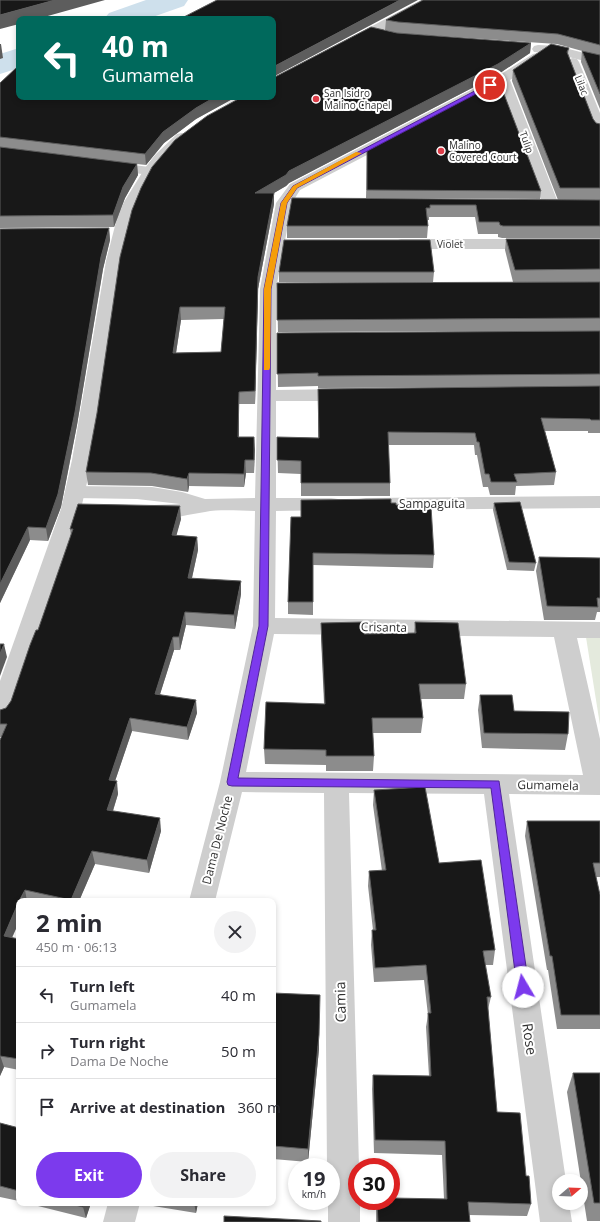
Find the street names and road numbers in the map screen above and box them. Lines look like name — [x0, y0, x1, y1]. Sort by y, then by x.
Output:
street label: Lilac — [572, 73, 592, 97]
street label: Tulip — [517, 129, 537, 155]
street label: Violet — [437, 237, 464, 251]
street label: Sampaguita — [399, 495, 465, 512]
street label: Crisanta — [361, 618, 407, 636]
street label: Gumamela — [517, 776, 579, 794]
street label: Dama De Noche — [198, 794, 236, 886]
street label: Camia — [330, 981, 350, 1023]
street label: Rose — [518, 1022, 542, 1056]

